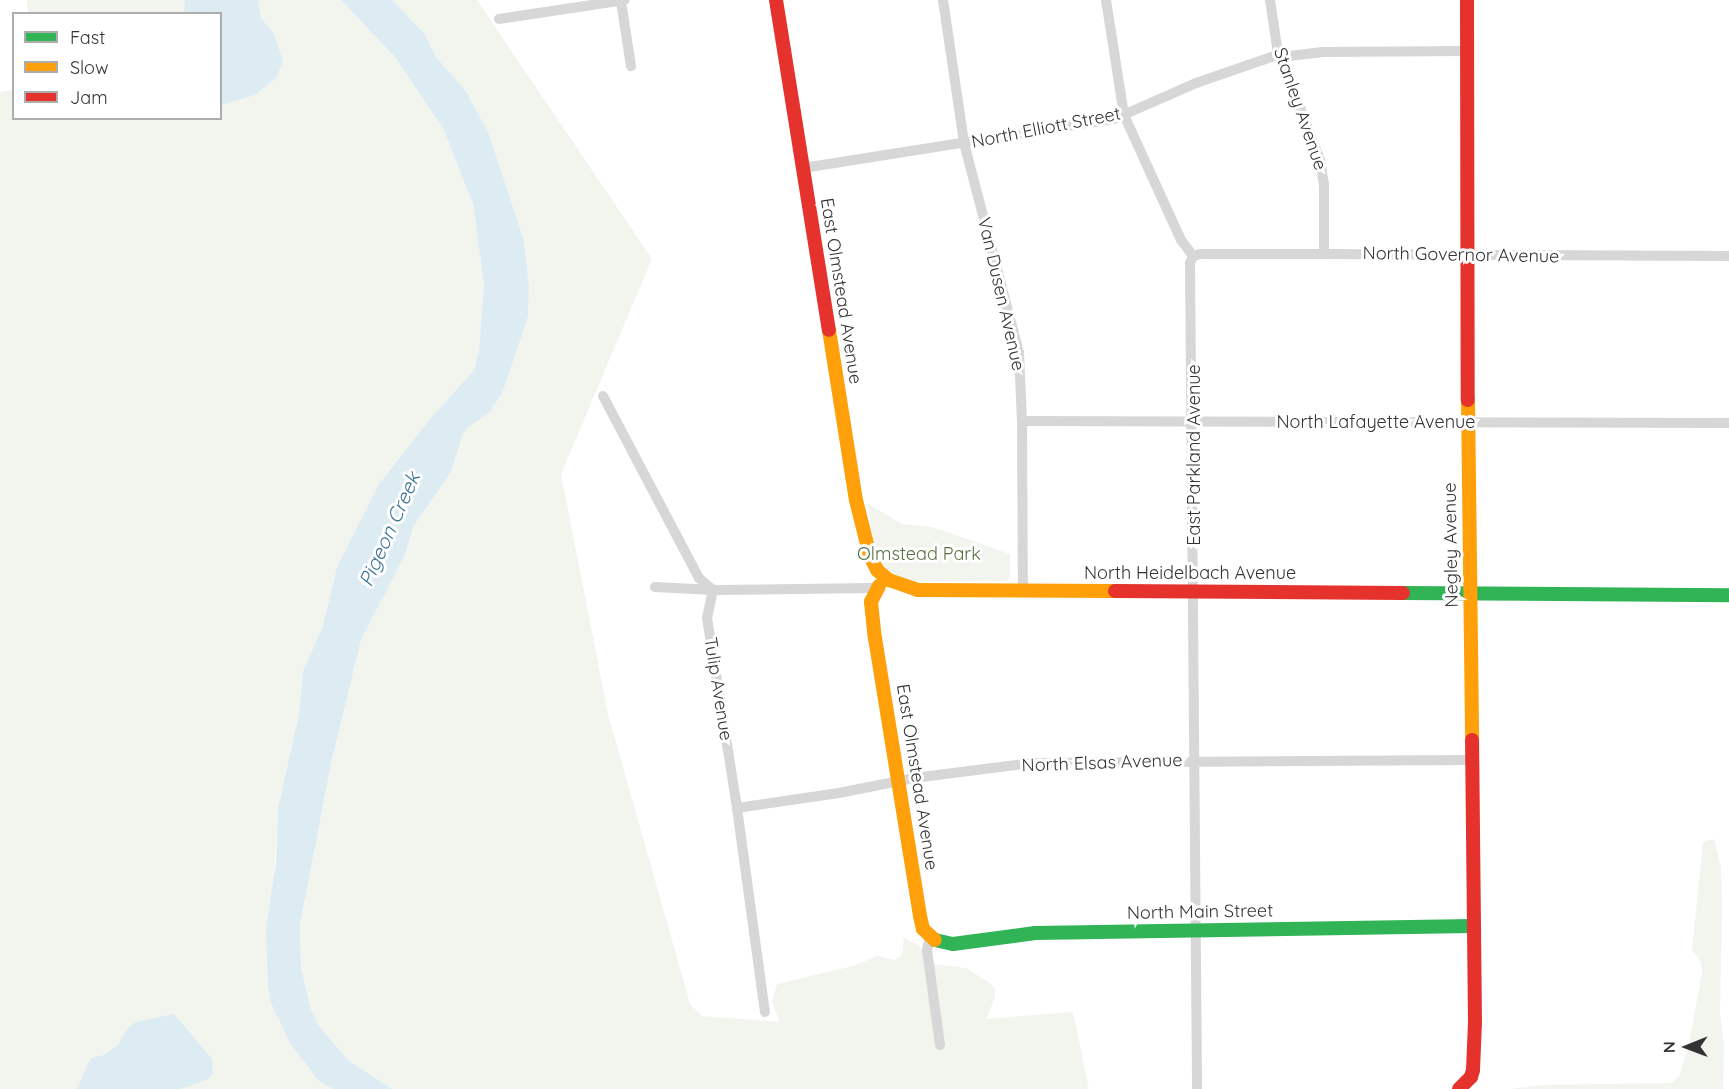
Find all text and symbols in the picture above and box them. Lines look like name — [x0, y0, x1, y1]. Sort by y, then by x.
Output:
legend — [12, 12, 222, 120]
text: Fast — [70, 26, 105, 49]
street label: Stanley Avenue — [1269, 45, 1331, 173]
text: Slow — [70, 56, 108, 79]
text: Jam — [70, 86, 108, 109]
street label: North Elliott Street — [969, 103, 1123, 153]
street label: East Olmstead Avenue — [816, 197, 866, 385]
street label: Van Dusen Avenue — [973, 215, 1029, 373]
street label: North Governor Avenue — [1363, 242, 1559, 268]
street label: East Parkland Avenue — [1183, 364, 1205, 546]
street label: North Lafayette Avenue — [1276, 411, 1476, 433]
water label: Pigeon Creek — [353, 468, 425, 590]
street label: Negley Avenue — [1439, 482, 1463, 608]
park label: Olmstead Park — [857, 543, 981, 565]
street label: North Heidelbach Avenue — [1084, 562, 1296, 584]
street label: Tulip Avenue — [699, 636, 737, 742]
street label: East Olmstead Avenue — [892, 683, 942, 871]
street label: North Elsas Avenue — [1021, 749, 1183, 777]
street label: North Main Street — [1127, 900, 1273, 924]
north arrow — [1657, 1017, 1717, 1077]
text: N — [1659, 1041, 1679, 1053]

